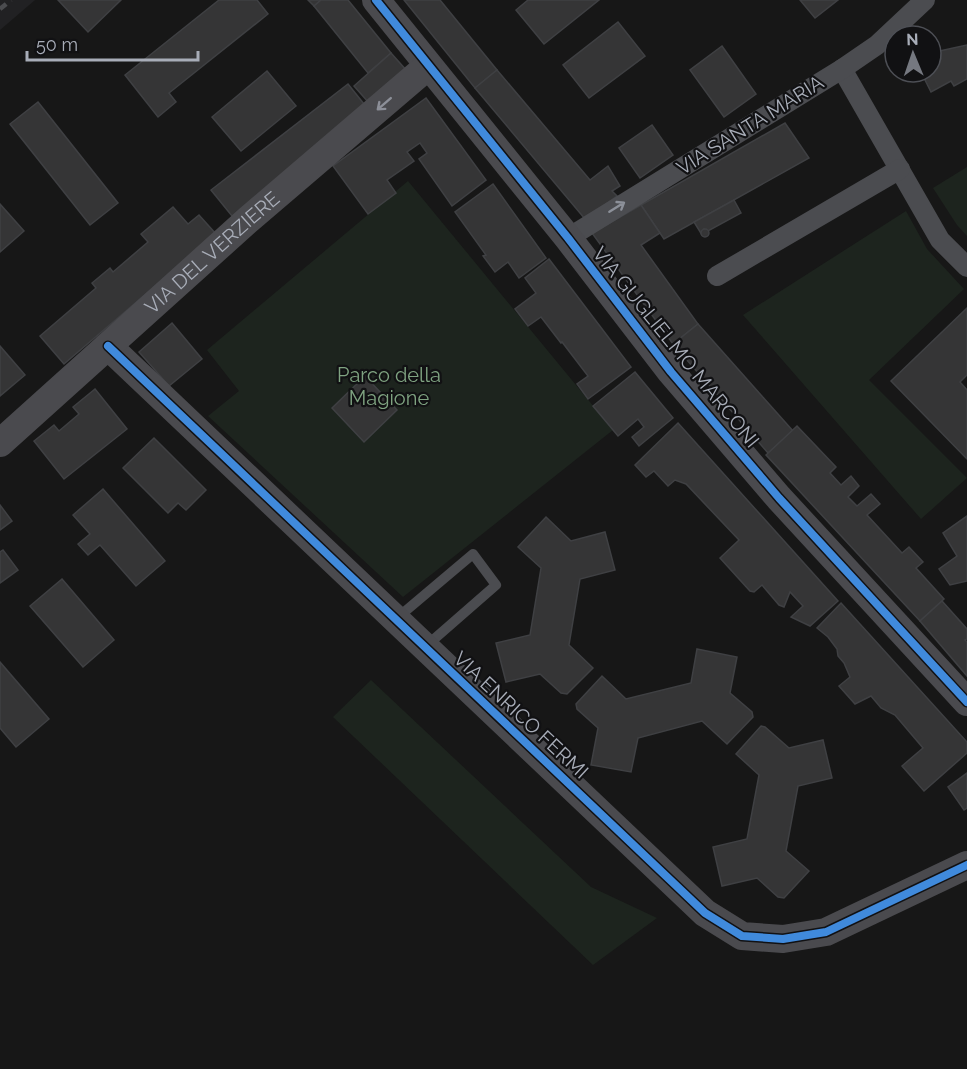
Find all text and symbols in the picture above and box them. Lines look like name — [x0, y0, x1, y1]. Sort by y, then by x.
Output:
scale bar — [27, 24, 198, 62]
north arrow — [883, 24, 943, 84]
text: N — [906, 30, 919, 49]
text: 50 m — [36, 34, 78, 55]
street label: VIA SANTA MARIA — [672, 70, 828, 180]
one-way arrow — [377, 97, 392, 111]
street label: VIA DEL VERZIERE — [140, 186, 284, 319]
one-way arrow — [608, 201, 625, 213]
street label: VIA GUGLIELMO MARCONI — [588, 242, 764, 452]
park label: Parco della Magione — [337, 363, 441, 410]
street label: VIA ENRICO FERMI — [449, 646, 593, 784]

